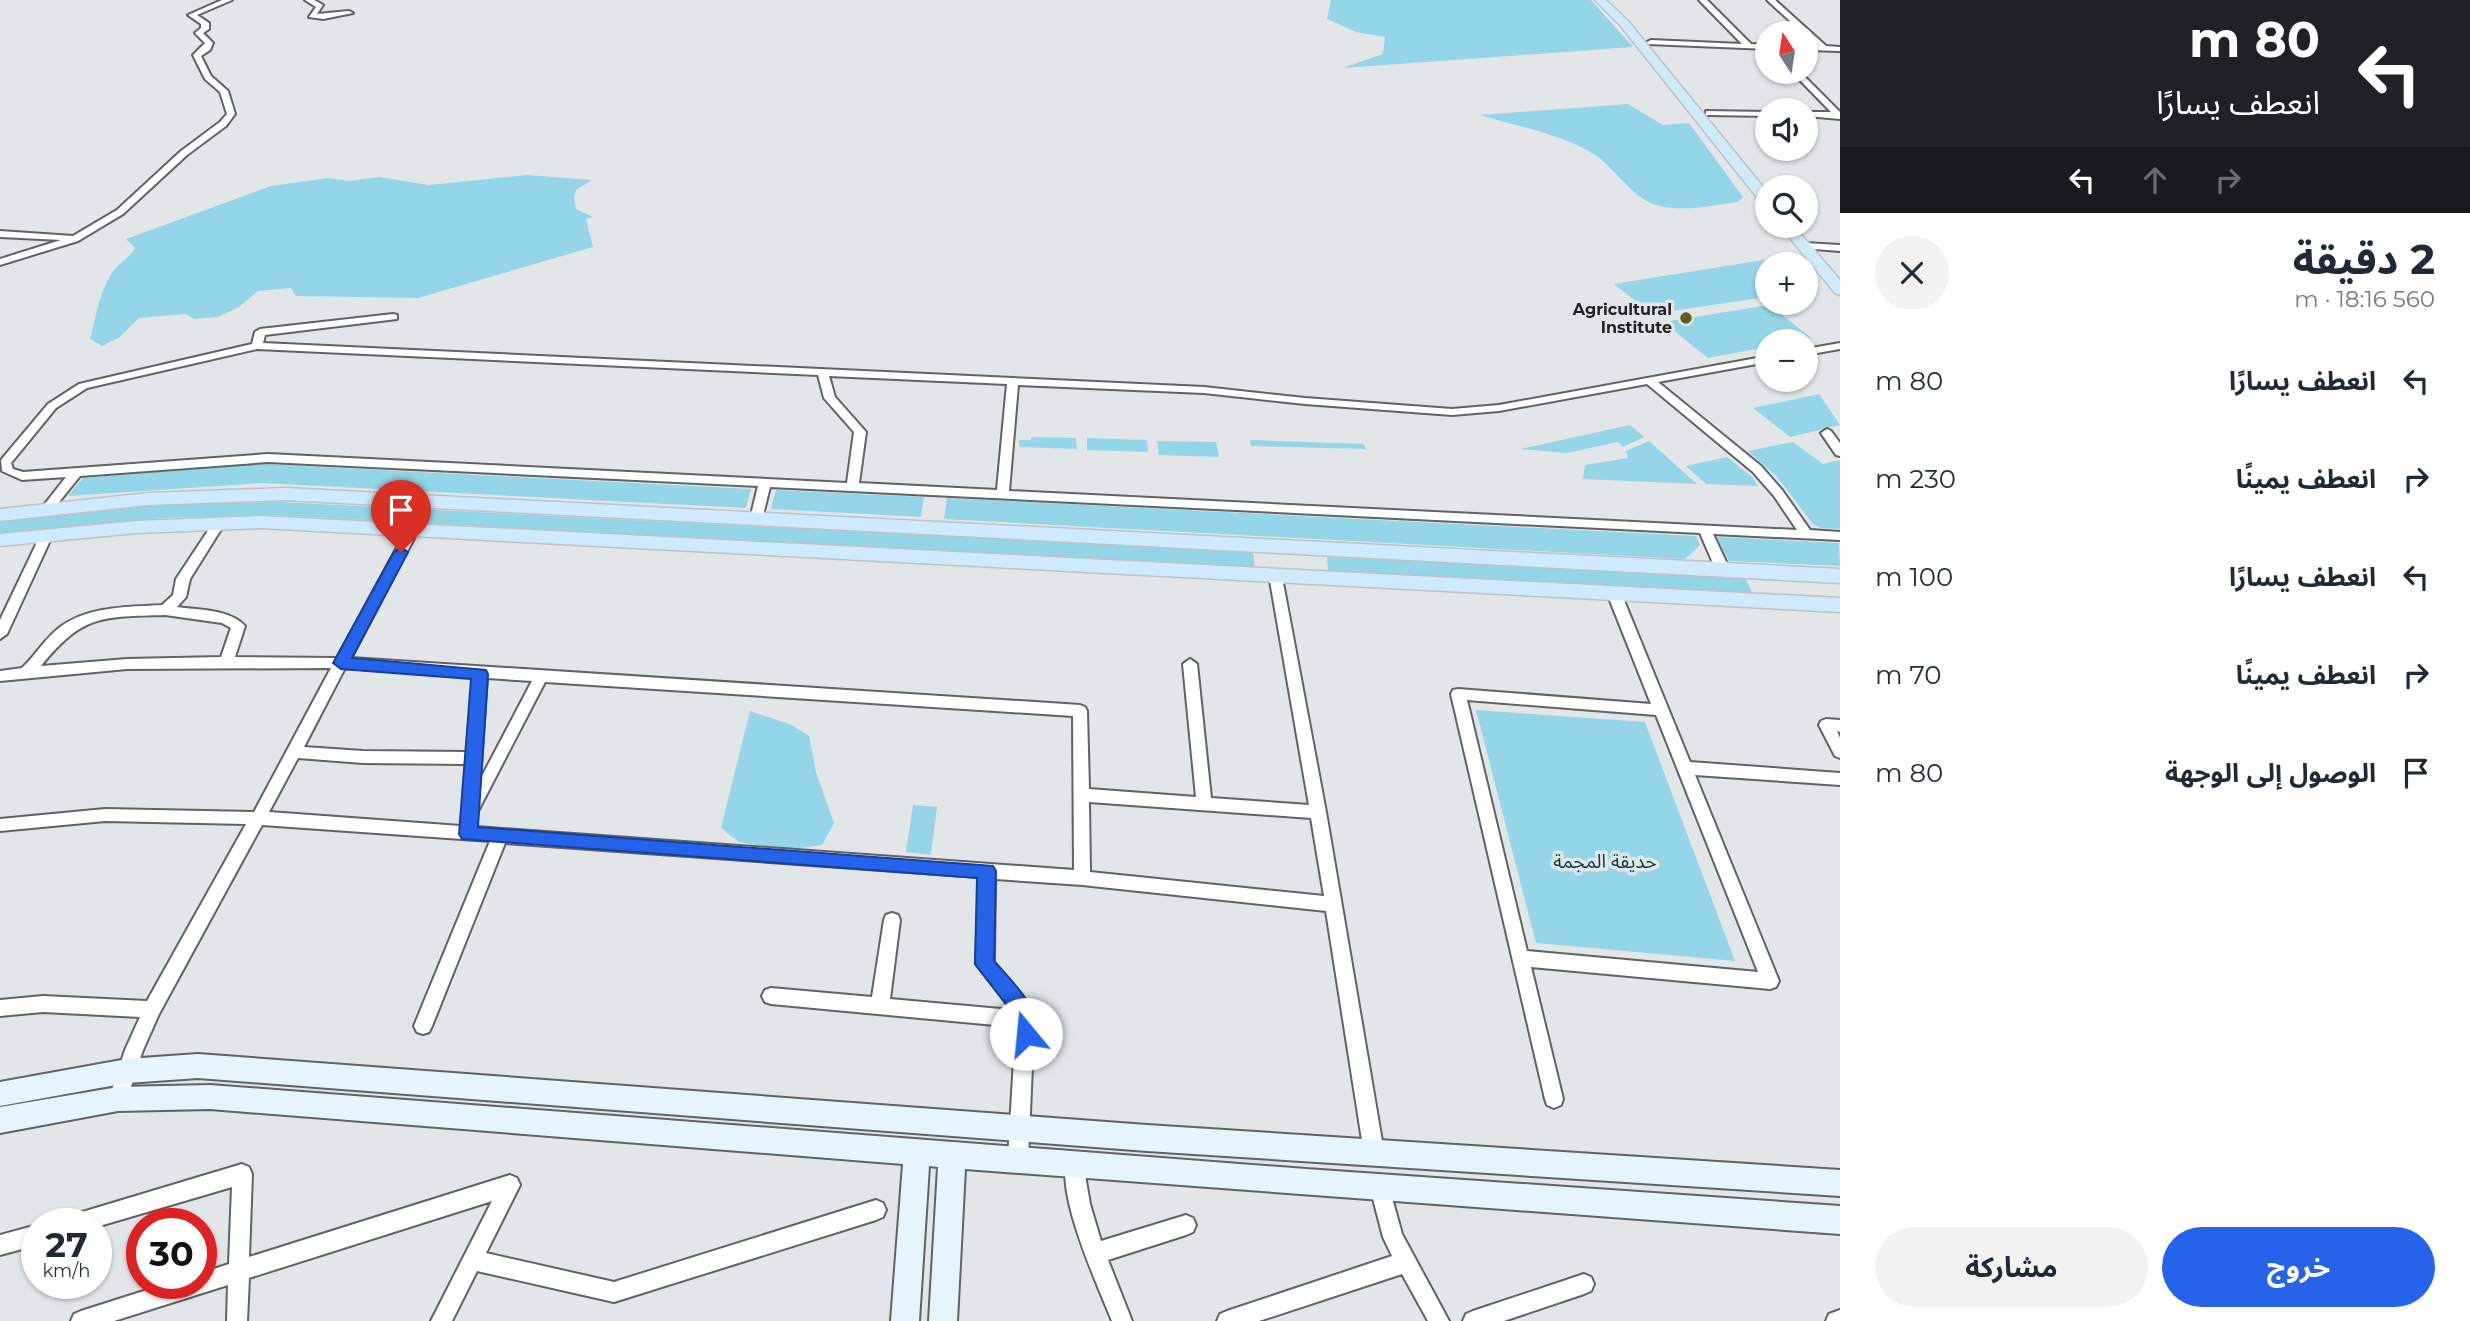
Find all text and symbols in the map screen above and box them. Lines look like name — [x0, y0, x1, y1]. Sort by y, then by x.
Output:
text: 80 m — [2189, 10, 2320, 69]
north arrow — [1755, 21, 1818, 84]
map controls — [1755, 21, 1818, 392]
icon: left — [2344, 28, 2435, 119]
text: انعطف يسارًا — [2156, 83, 2320, 122]
button: sound — [1755, 98, 1818, 161]
icon: left — [2063, 161, 2101, 199]
icon: ahead — [2136, 161, 2174, 199]
icon: right — [2209, 161, 2247, 199]
button: search — [1755, 175, 1818, 238]
text: 2 دقيقة — [2293, 233, 2435, 285]
button: close — [1875, 236, 1949, 310]
button: + — [1755, 252, 1818, 315]
text: 560 m · 18:16 — [2294, 285, 2435, 313]
place label: Agricultural Institute — [1572, 300, 1672, 337]
marker: Agricultural Institute — [1678, 310, 1694, 326]
button: − — [1755, 329, 1818, 392]
icon: left — [2397, 362, 2435, 400]
text: 80 m — [1875, 365, 1943, 397]
text: انعطف يسارًا — [2229, 365, 2376, 397]
icon: right — [2397, 460, 2435, 498]
text: 230 m — [1875, 463, 1956, 495]
text: انعطف يمينًا — [2236, 463, 2376, 495]
pin — [371, 480, 431, 552]
icon: arrive — [382, 491, 420, 529]
icon: left — [2397, 558, 2435, 596]
text: 100 m — [1875, 561, 1953, 593]
text: انعطف يسارًا — [2229, 561, 2376, 593]
icon: right — [2397, 656, 2435, 694]
text: 70 m — [1875, 659, 1941, 691]
text: انعطف يمينًا — [2236, 659, 2376, 691]
icon: arrive — [2397, 754, 2435, 792]
text: 80 m — [1875, 757, 1943, 789]
text: الوصول إلى الوجهة — [2165, 757, 2376, 789]
park label: حديقة المجمة — [1553, 850, 1657, 873]
position arrow — [989, 997, 1063, 1071]
speed limit sign: 30 — [126, 1208, 217, 1299]
text: 27 — [45, 1223, 88, 1266]
button: مشاركة — [1875, 1227, 2148, 1307]
button: خروج — [2162, 1227, 2435, 1307]
text: km/h — [42, 1260, 91, 1282]

